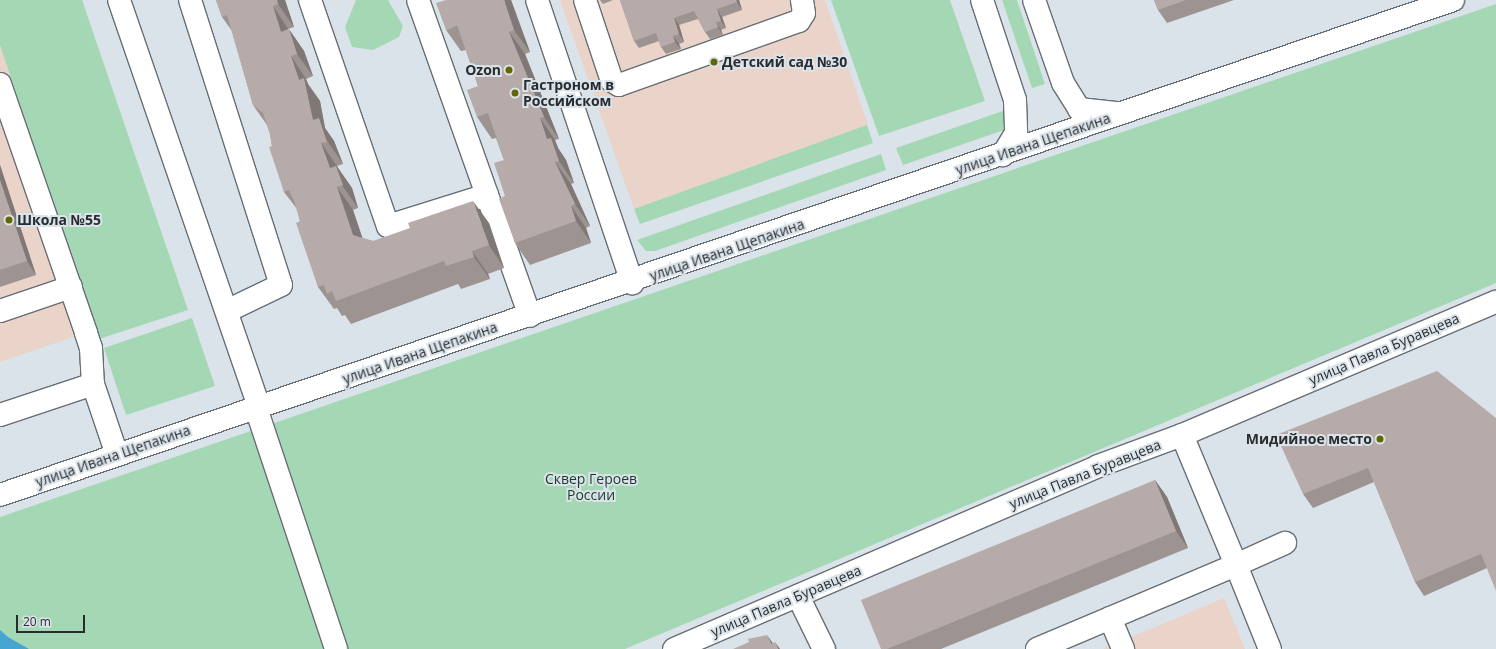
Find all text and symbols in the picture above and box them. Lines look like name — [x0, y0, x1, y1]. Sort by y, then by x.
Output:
place label: Детский сад №30 — [722, 54, 847, 70]
marker: Детский сад №30 — [709, 57, 719, 67]
place label: Ozon — [465, 62, 501, 78]
marker: Ozon — [504, 65, 514, 75]
place label: Гастроном в Российском — [523, 77, 614, 110]
marker: Гастроном в Российском — [510, 88, 520, 98]
street label: улица Ивана Щепакина — [953, 110, 1113, 178]
place label: Школа №55 — [17, 212, 101, 228]
marker: Школа №55 — [4, 215, 14, 225]
street label: улица Ивана Щепакина — [647, 216, 807, 284]
street label: улица Павла Буравцева — [1306, 310, 1462, 388]
street label: улица Ивана Щепакина — [340, 319, 500, 387]
street label: улица Ивана Щепакина — [33, 422, 193, 490]
place label: Мидийное место — [1246, 431, 1372, 447]
marker: Мидийное место — [1375, 434, 1385, 444]
street label: улица Павла Буравцева — [1007, 436, 1163, 512]
park label: Сквер Героев России — [545, 471, 637, 504]
street label: улица Павла Буравцева — [708, 562, 864, 640]
scale bar — [18, 607, 87, 633]
text: 20 m — [23, 613, 51, 630]

